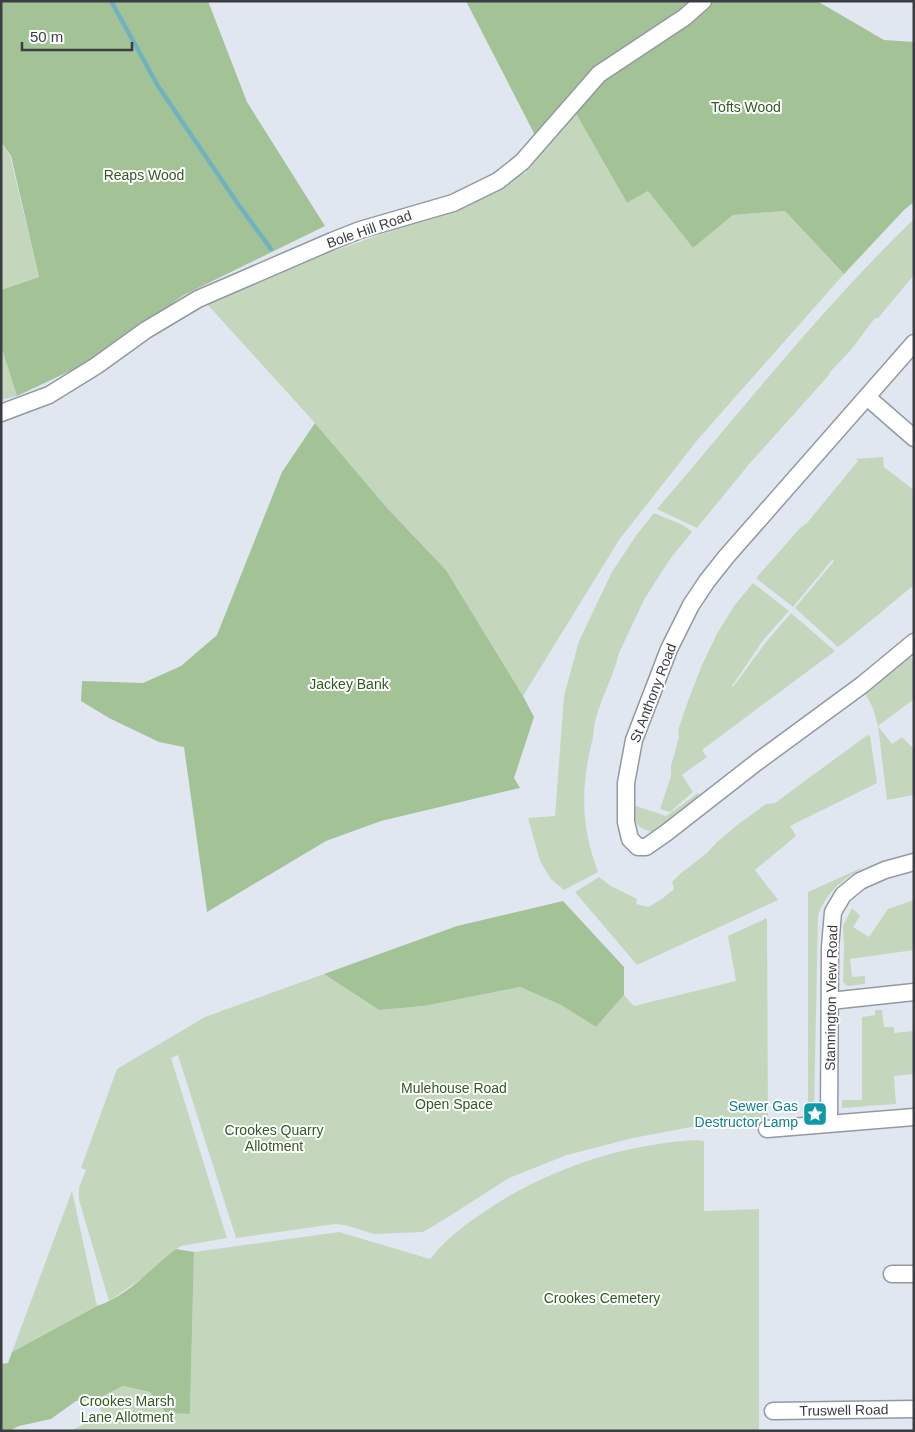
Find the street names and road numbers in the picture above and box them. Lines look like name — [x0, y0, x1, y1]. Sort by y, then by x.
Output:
street label: Bole Hill Road — [324, 207, 414, 251]
street label: St Anthony Road — [627, 641, 679, 745]
street label: Stannington View Road — [822, 925, 840, 1071]
street label: Truswell Road — [799, 1401, 889, 1419]

